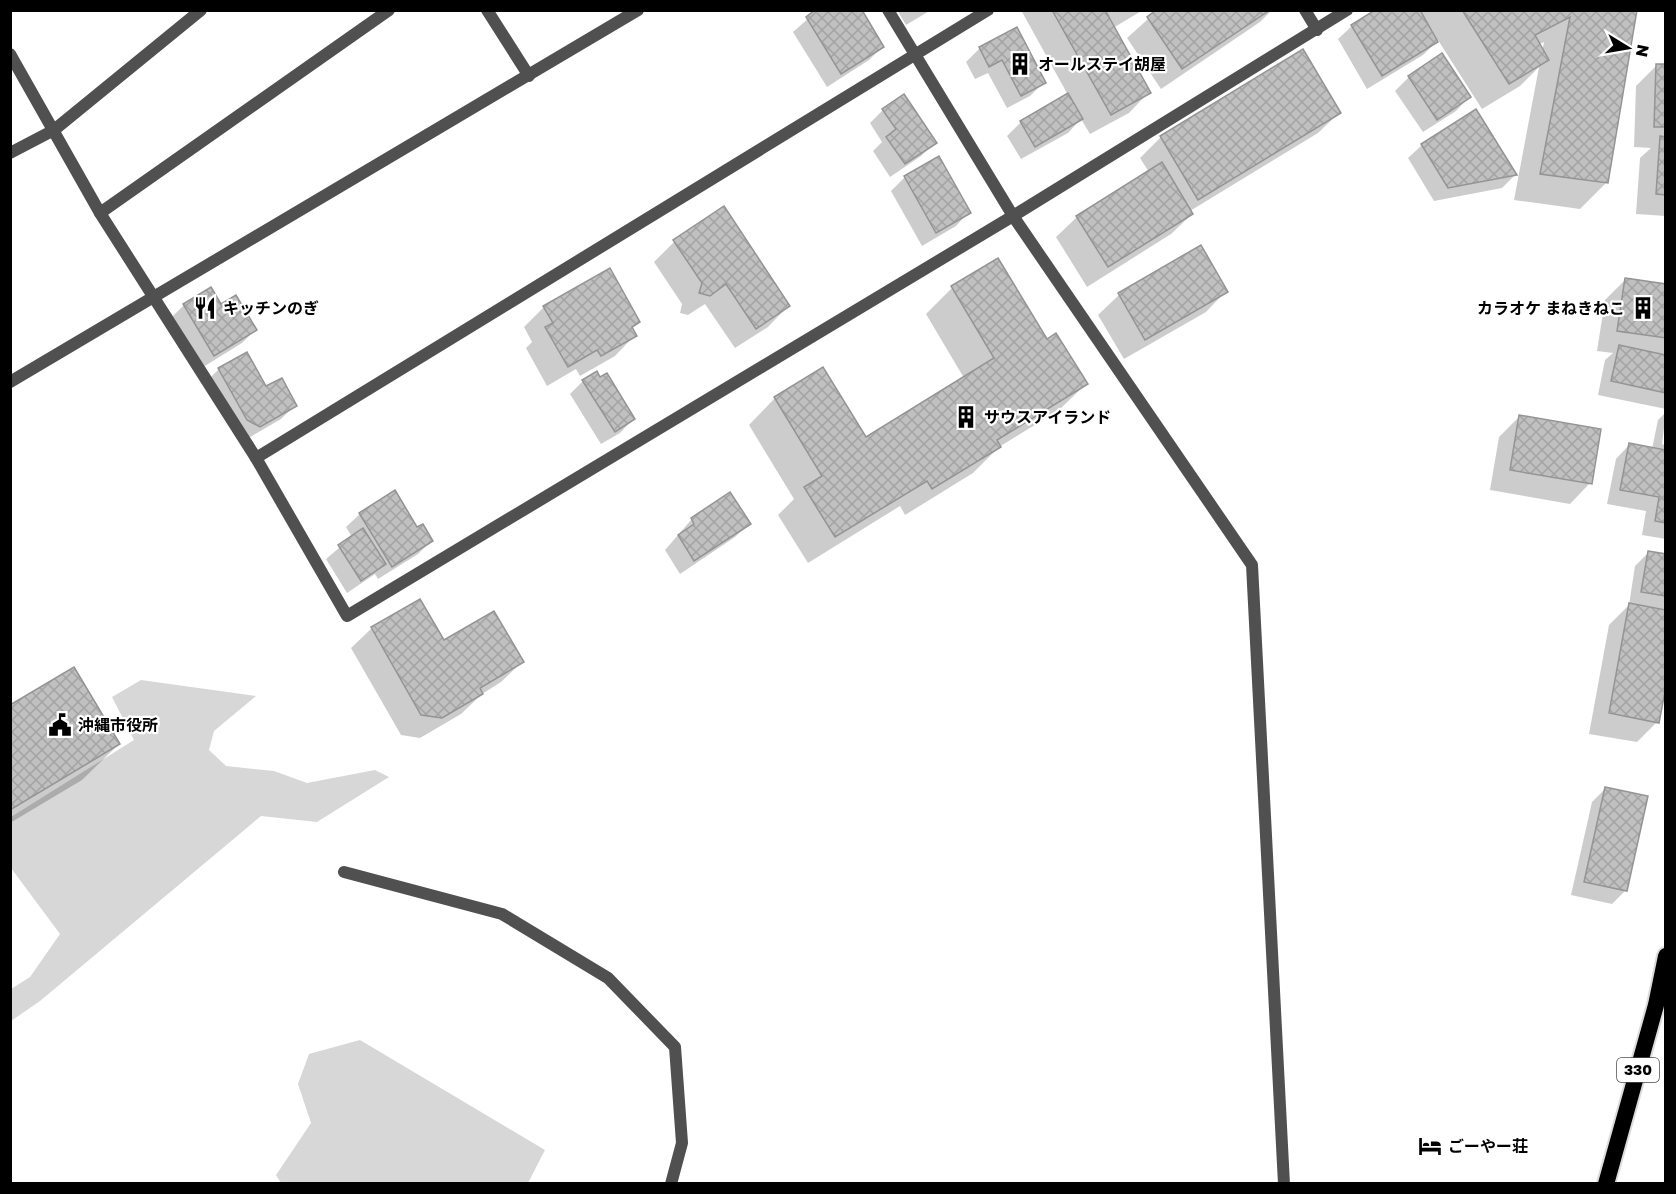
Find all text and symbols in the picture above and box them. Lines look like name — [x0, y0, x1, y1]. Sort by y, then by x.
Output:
north arrow — [1598, 18, 1658, 78]
text: N — [1632, 43, 1654, 59]
building icon: オールステイ胡屋 — [1007, 51, 1033, 77]
place label: オールステイ胡屋 — [1038, 54, 1166, 74]
restaurant icon: キッチンのぎ — [192, 295, 218, 321]
building icon: カラオケ まねきねこ — [1630, 295, 1656, 321]
place label: キッチンのぎ — [223, 298, 319, 318]
place label: カラオケ まねきねこ — [1477, 298, 1625, 318]
building icon: サウスアイランド — [953, 404, 979, 430]
place label: サウスアイランド — [984, 407, 1111, 427]
public building icon: 沖縄市役所 — [47, 712, 73, 738]
place label: 沖縄市役所 — [78, 715, 158, 735]
road number: 330 — [1617, 1058, 1659, 1082]
hotel icon: ごーやー荘 — [1417, 1133, 1443, 1159]
place label: ごーやー荘 — [1448, 1136, 1528, 1156]

